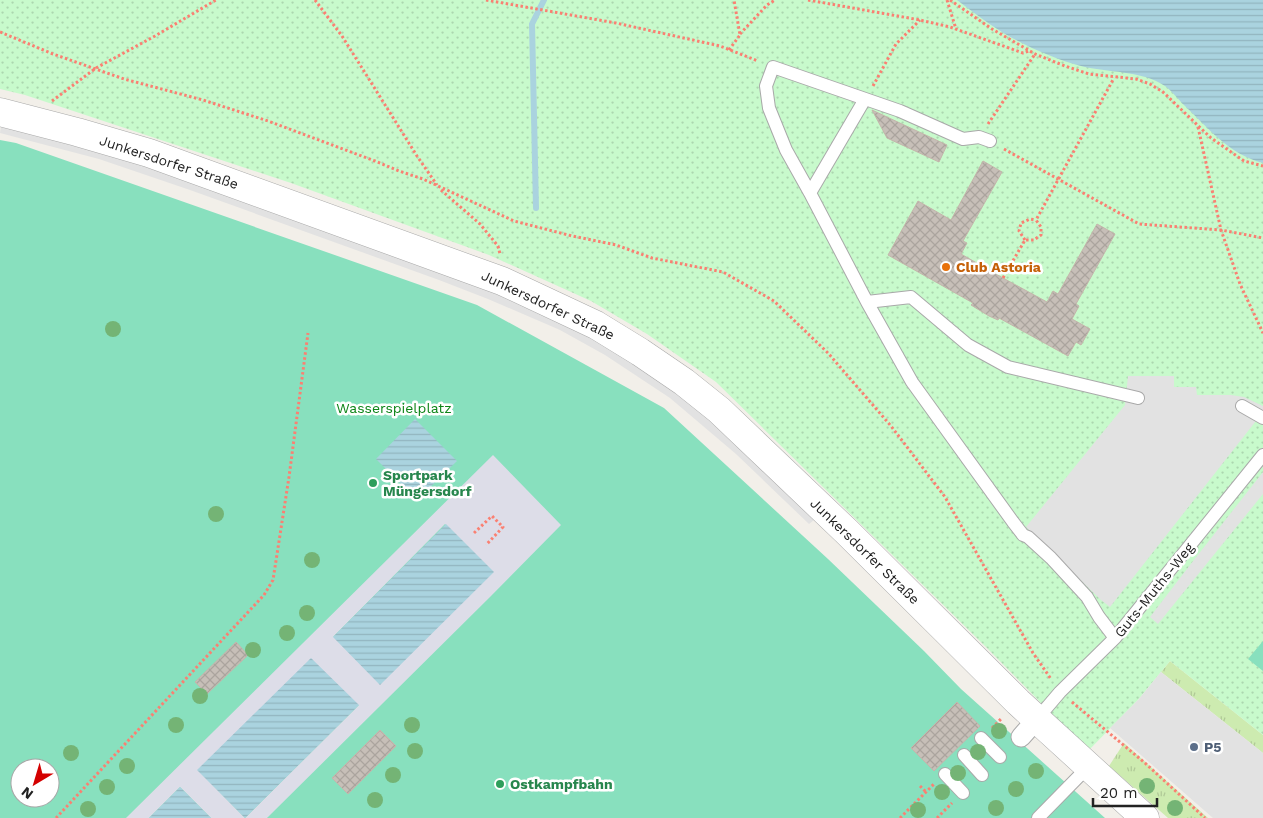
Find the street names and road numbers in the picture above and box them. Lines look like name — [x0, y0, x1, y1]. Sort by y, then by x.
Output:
street label: Junkersdorfer Straße — [98, 132, 240, 192]
street label: Junkersdorfer Straße — [479, 267, 617, 343]
street label: Junkersdorfer Straße — [807, 495, 923, 607]
street label: Guts-Muths-Weg — [1111, 539, 1197, 640]

